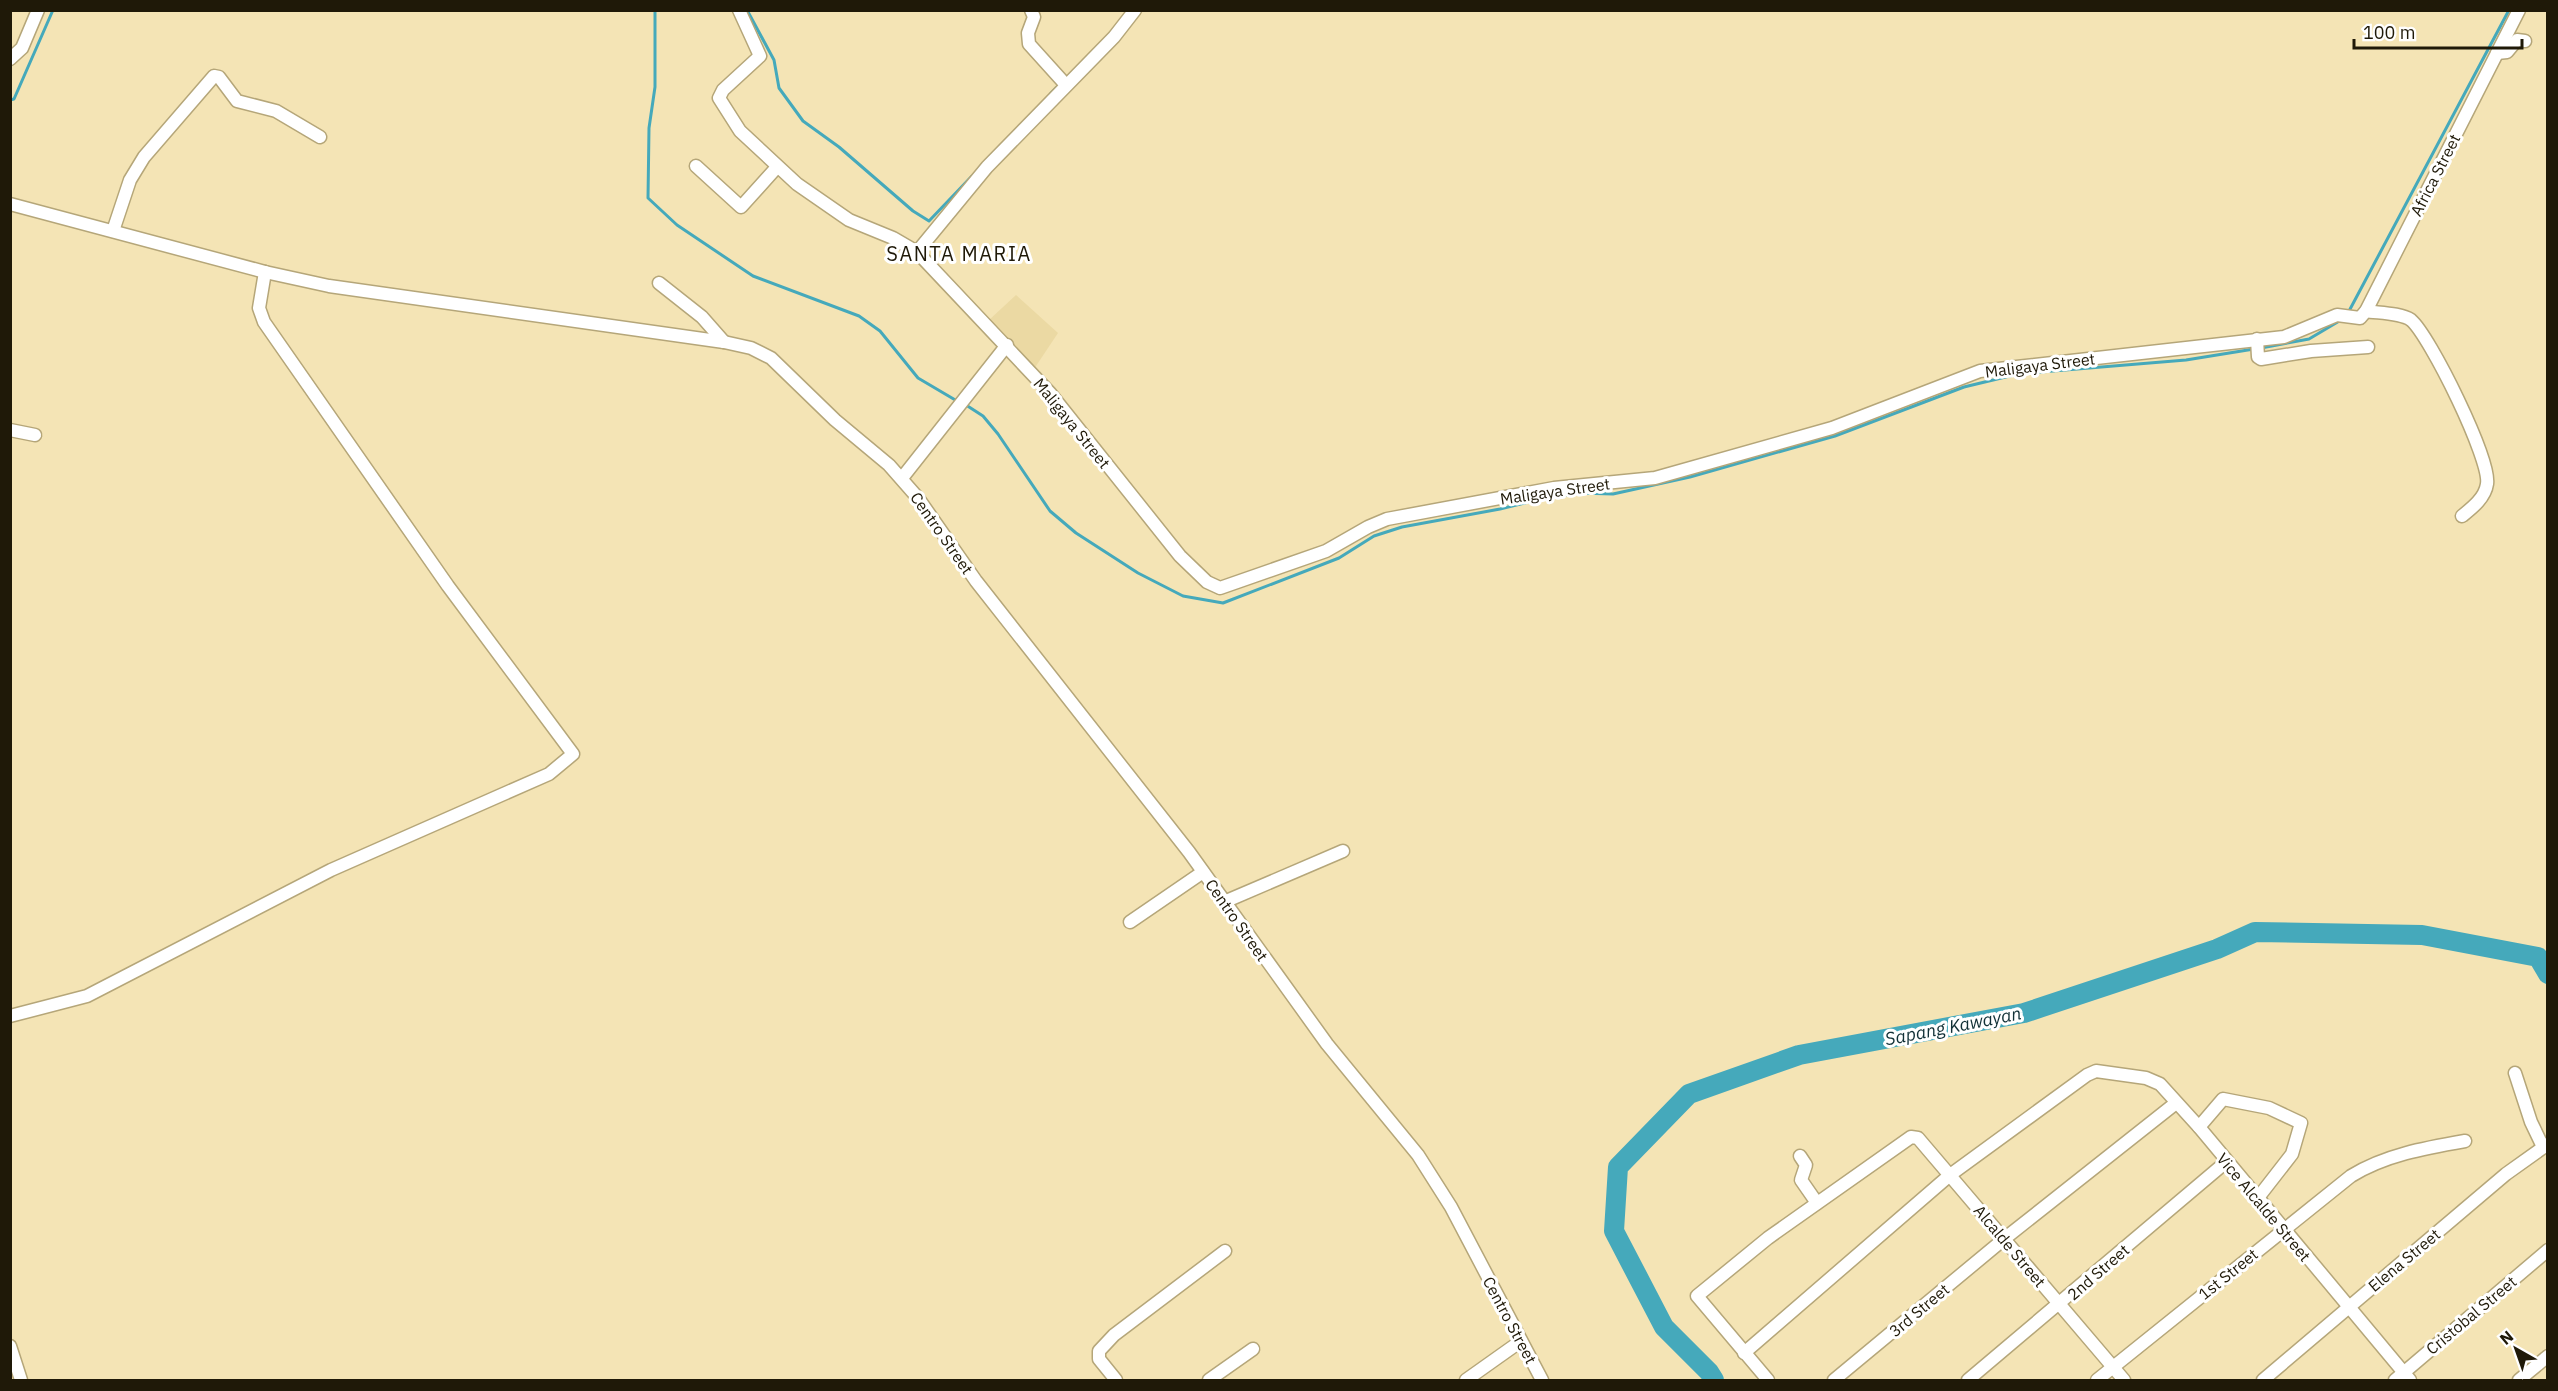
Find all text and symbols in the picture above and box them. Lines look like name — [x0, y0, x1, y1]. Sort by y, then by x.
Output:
scale bar — [2354, 12, 2522, 50]
text: 100 m — [2363, 21, 2415, 44]
street label: Africa Street — [2406, 131, 2464, 219]
district label: SANTA MARIA — [886, 240, 1032, 267]
street label: Maligaya Street — [1984, 348, 2096, 382]
street label: Maligaya Street — [1029, 374, 1115, 472]
street label: Maligaya Street — [1499, 473, 1611, 509]
street label: Centro Street — [906, 488, 978, 578]
street label: Centro Street — [1201, 875, 1273, 965]
water label: Sapang Kawayan — [1883, 1001, 2023, 1051]
street label: Vice Alcalde Street — [2213, 1149, 2315, 1265]
street label: Alcalde Street — [1970, 1201, 2050, 1291]
street label: Elena Street — [2364, 1224, 2444, 1296]
street label: 2nd Street — [2063, 1240, 2133, 1304]
street label: 1st Street — [2194, 1244, 2262, 1304]
street label: Cristobal Street — [2422, 1271, 2520, 1359]
street label: Centro Street — [1479, 1273, 1541, 1367]
street label: 3rd Street — [1885, 1279, 1953, 1341]
north arrow — [2486, 1319, 2546, 1379]
text: N — [2495, 1326, 2517, 1349]

